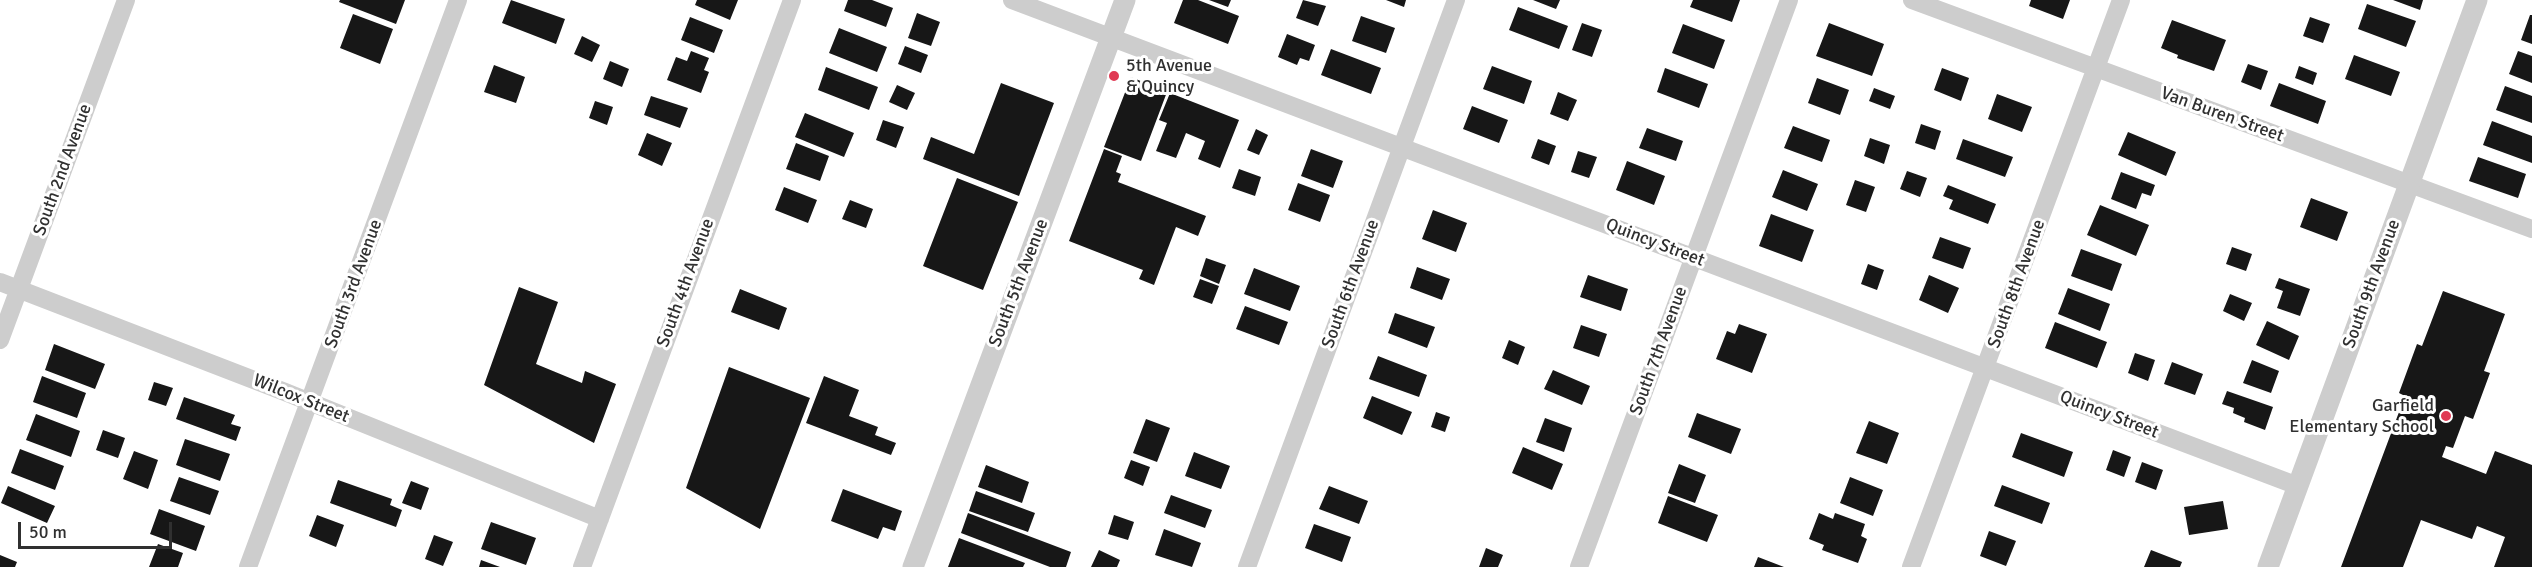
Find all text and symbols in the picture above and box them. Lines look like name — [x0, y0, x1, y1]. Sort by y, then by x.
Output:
place label: 5th Avenue & Quincy — [1126, 55, 1212, 98]
marker: 5th Avenue & Quincy — [1107, 69, 1121, 83]
street label: Van Buren Street — [2158, 83, 2286, 147]
street label: South 2nd Avenue — [29, 101, 97, 239]
street label: Quincy Street — [1603, 214, 1707, 272]
street label: South 4th Avenue — [653, 216, 719, 350]
street label: South 5th Avenue — [985, 216, 1053, 350]
street label: South 3rd Avenue — [321, 217, 387, 351]
street label: South 6th Avenue — [1318, 217, 1384, 351]
street label: South 8th Avenue — [1984, 217, 2050, 351]
street label: South 9th Avenue — [2339, 217, 2405, 351]
street label: South 7th Avenue — [1626, 284, 1692, 418]
street label: Wilcox Street — [250, 370, 352, 428]
street label: Quincy Street — [2057, 386, 2161, 444]
place label: Garfield Elementary School — [2289, 395, 2434, 438]
marker: Garfield Elementary School — [2439, 409, 2453, 423]
scale bar — [21, 510, 176, 548]
text: 50 m — [29, 521, 67, 543]

